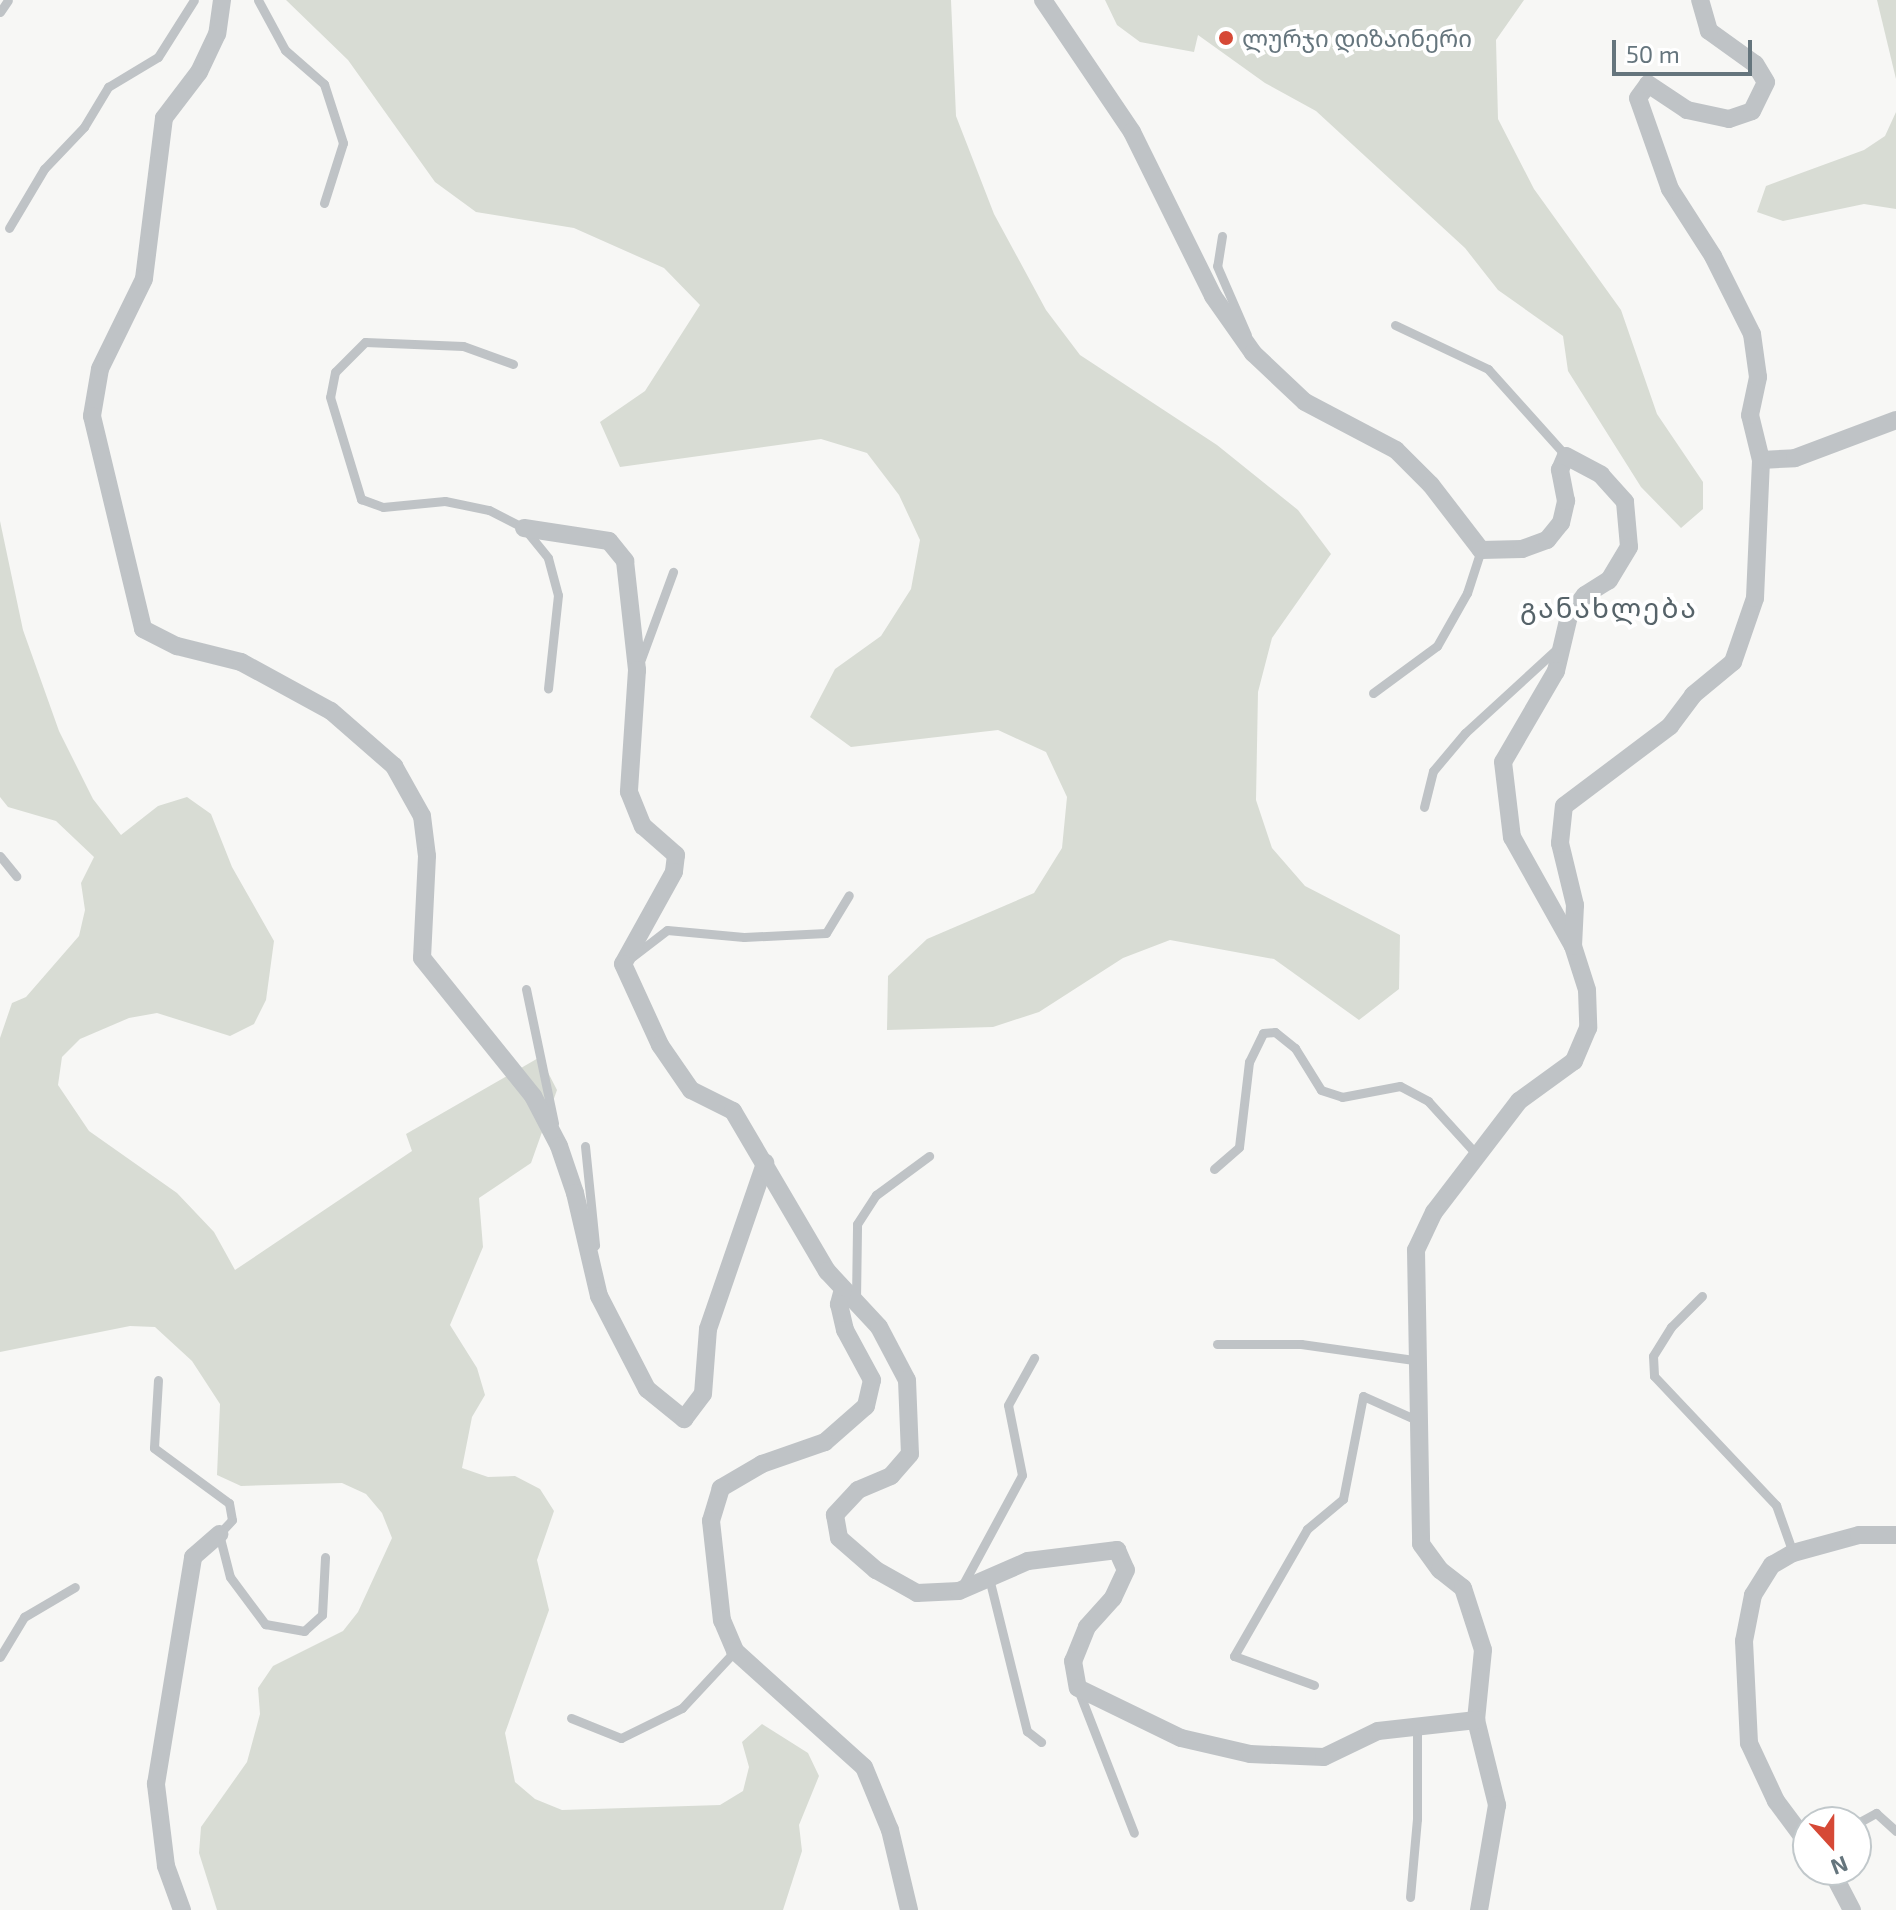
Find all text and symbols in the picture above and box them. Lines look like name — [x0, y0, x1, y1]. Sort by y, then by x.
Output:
place label: ლურჯი დიზაინერი — [1242, 24, 1472, 52]
scale bar — [1616, 24, 1756, 74]
marker: ლურჯი დიზაინერი — [1217, 29, 1235, 47]
text: 50 m — [1626, 39, 1680, 68]
district label: განახლება — [1520, 590, 1698, 624]
north arrow — [1792, 1806, 1872, 1886]
text: N — [1828, 1852, 1852, 1882]

